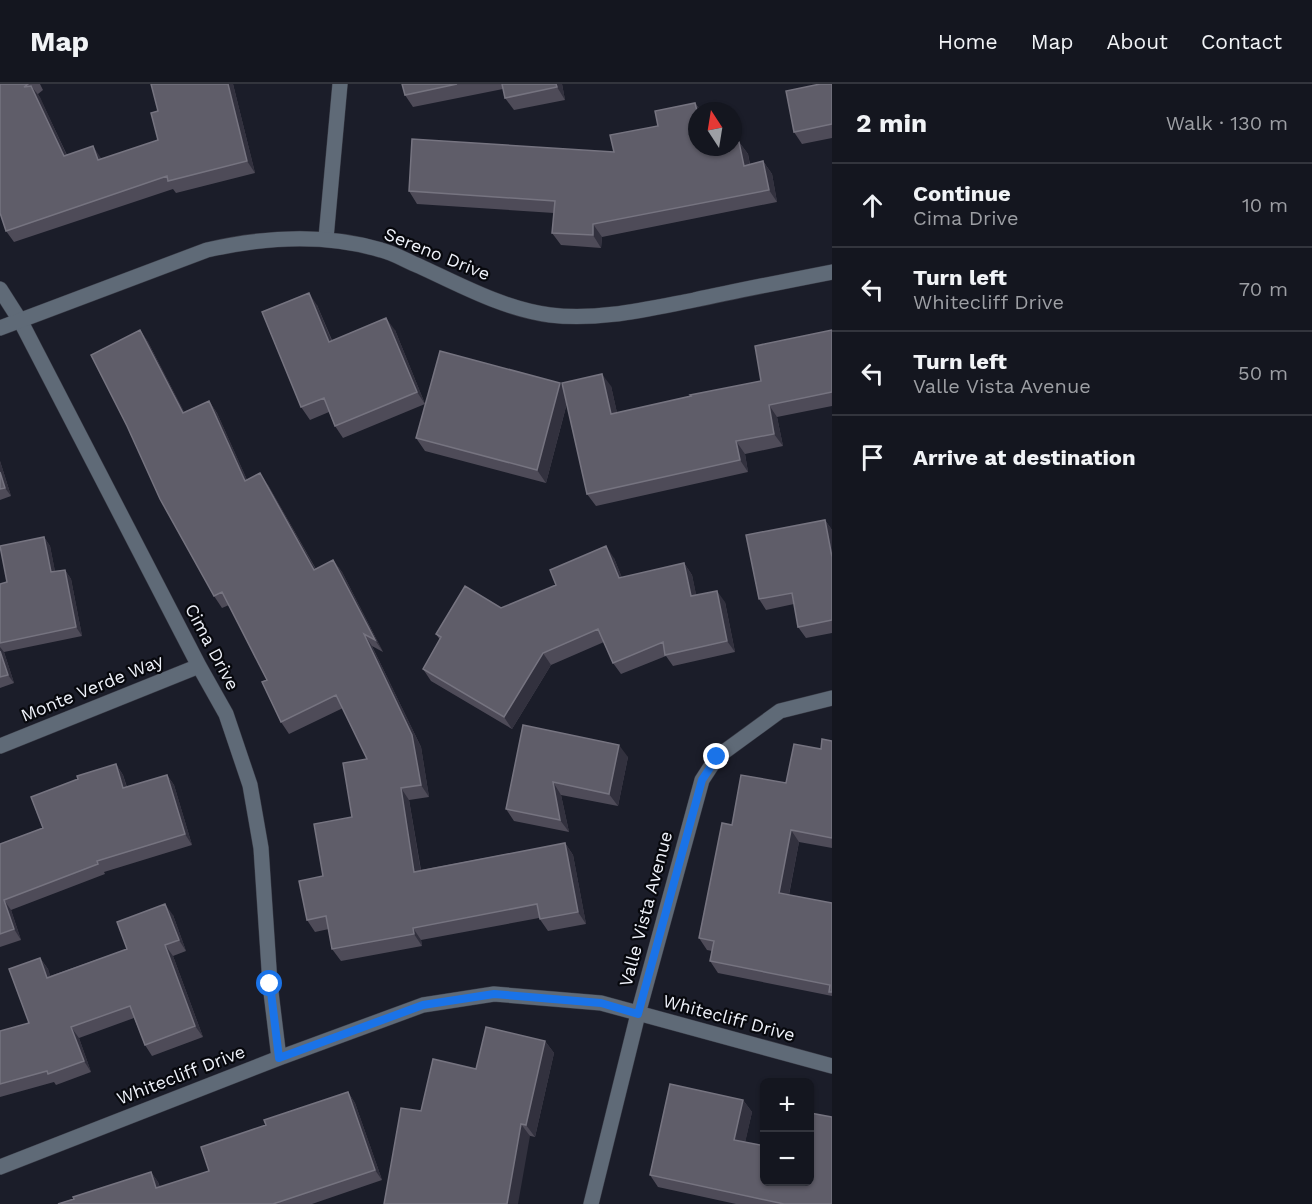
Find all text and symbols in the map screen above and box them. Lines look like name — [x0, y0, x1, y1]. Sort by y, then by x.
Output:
text: Map — [30, 25, 89, 58]
text: Home — [938, 29, 998, 54]
text: Map — [1031, 29, 1074, 54]
text: About — [1107, 29, 1168, 54]
text: Contact — [1201, 29, 1282, 54]
north arrow — [688, 102, 742, 156]
text: 2 min — [856, 108, 927, 138]
text: Walk · 130 m — [1166, 111, 1288, 135]
text: Continue — [913, 181, 1011, 206]
icon: ahead — [856, 189, 889, 222]
text: 10 m — [1242, 193, 1288, 217]
text: Cima Drive — [913, 206, 1019, 230]
street label: Sereno Drive — [381, 223, 493, 284]
text: Turn left — [913, 265, 1007, 290]
icon: left — [856, 273, 889, 306]
text: 70 m — [1239, 277, 1288, 301]
text: Whitecliff Drive — [913, 290, 1064, 314]
text: Turn left — [913, 349, 1007, 374]
icon: left — [856, 357, 889, 390]
text: 50 m — [1238, 361, 1288, 385]
text: Valle Vista Avenue — [913, 374, 1091, 398]
icon: arrive — [856, 441, 889, 474]
text: Arrive at destination — [913, 445, 1136, 470]
street label: Cima Drive — [181, 600, 244, 694]
street label: Monte Verde Way — [18, 649, 167, 726]
route end — [703, 743, 729, 769]
street label: Valle Vista Avenue — [615, 829, 676, 989]
route start — [256, 970, 282, 996]
street label: Whitecliff Drive — [661, 990, 797, 1045]
street label: Whitecliff Drive — [114, 1040, 248, 1109]
map controls — [760, 1078, 814, 1186]
button: + — [760, 1078, 814, 1132]
button: − — [760, 1132, 814, 1186]

